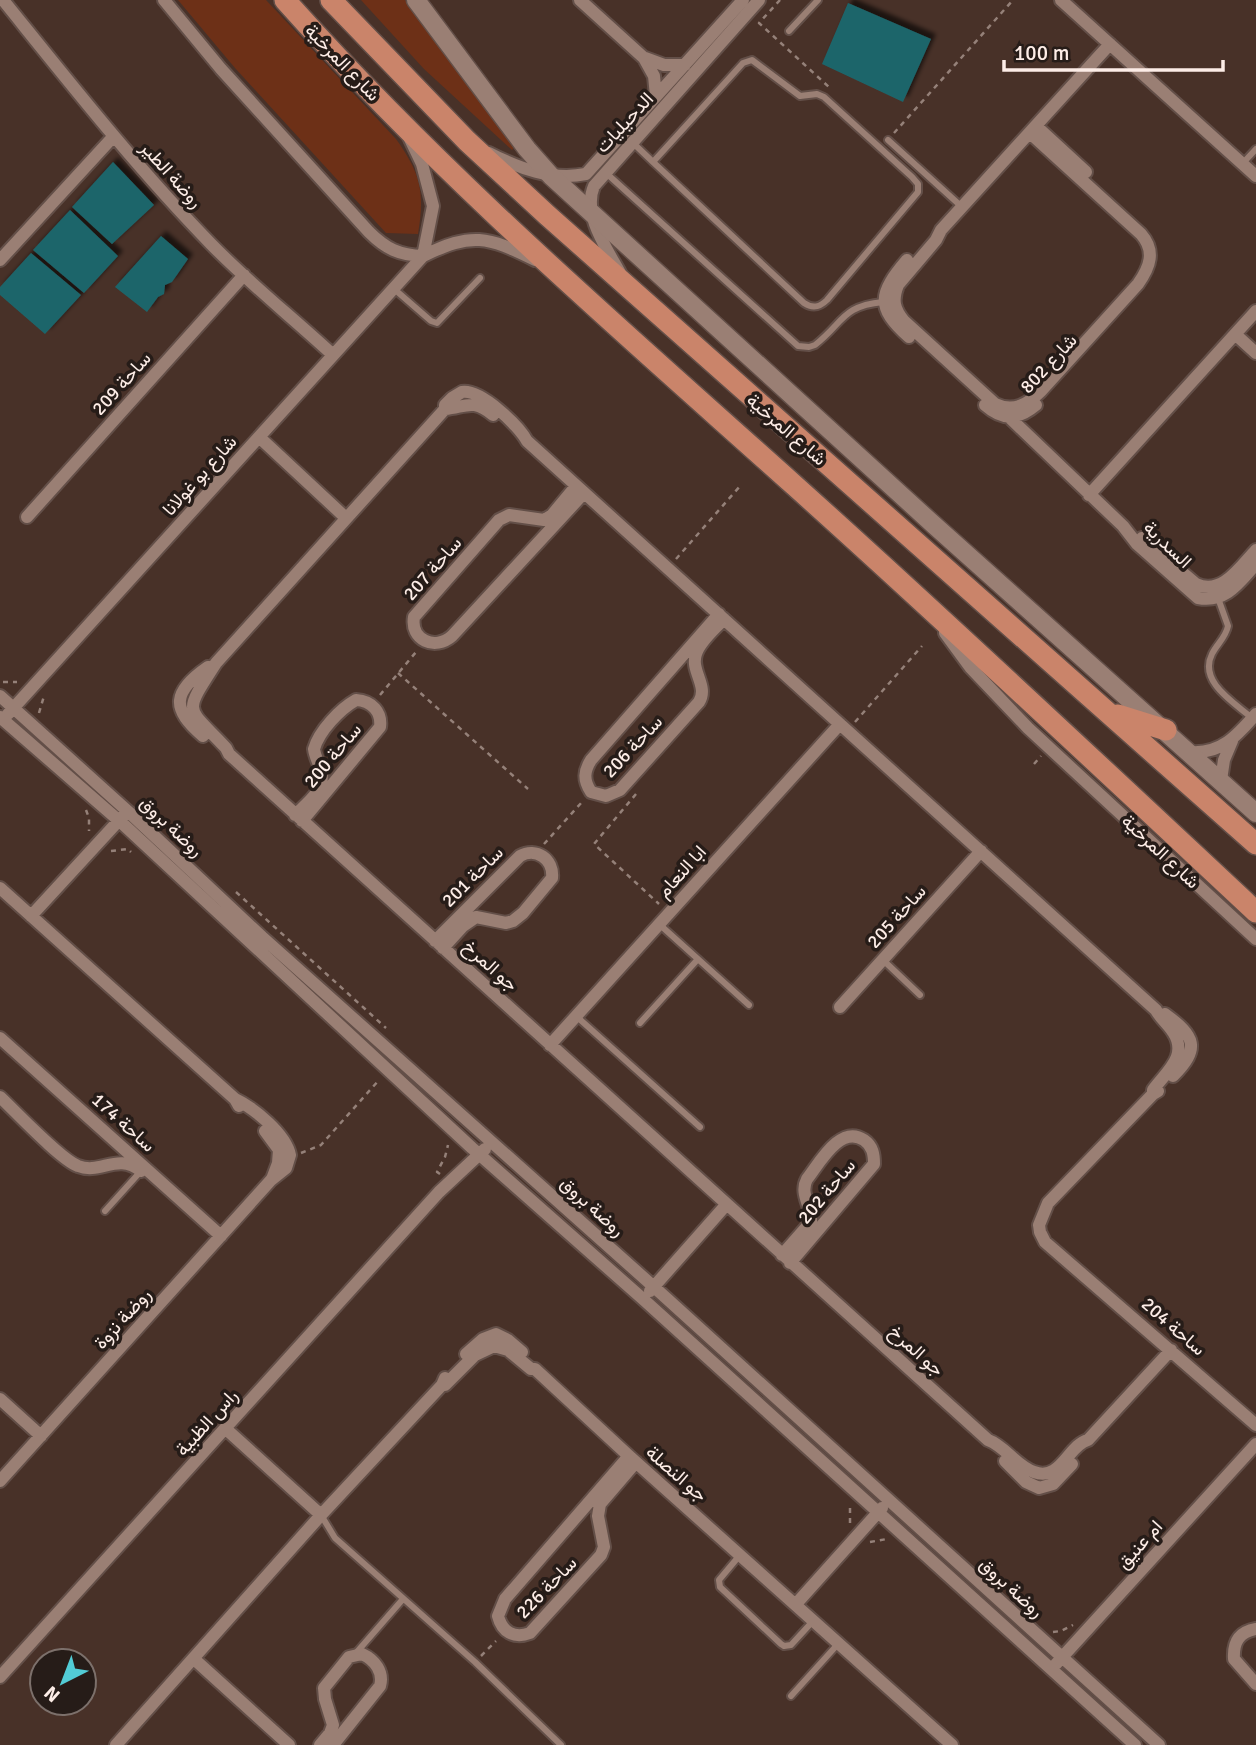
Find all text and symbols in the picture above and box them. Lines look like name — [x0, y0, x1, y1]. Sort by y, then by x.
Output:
street label: شارع المرخية — [299, 19, 385, 106]
scale bar — [1004, 28, 1223, 72]
text: 100 m — [1014, 40, 1069, 66]
street label: الدحيليات — [591, 87, 659, 158]
street label: روضة الطير — [134, 135, 208, 213]
street label: شارع 802 — [1015, 329, 1082, 399]
street label: ساحة 209 — [87, 347, 157, 420]
street label: شارع المرخية — [741, 388, 831, 471]
street label: شارع بو غولانا — [157, 430, 242, 521]
street label: السدرية — [1138, 516, 1197, 574]
street label: ساحة 207 — [398, 532, 467, 606]
street label: ساحة 206 — [598, 710, 668, 783]
street label: ساحة 200 — [299, 718, 367, 793]
street label: روضة بروق — [134, 791, 208, 862]
street label: شارع المرخية — [1116, 809, 1205, 894]
street label: ابا النعام — [652, 840, 712, 903]
street label: ساحة 201 — [437, 841, 509, 913]
street label: ساحة 205 — [862, 880, 932, 953]
street label: جو المرخ — [458, 935, 523, 997]
street label: ساحة 174 — [87, 1088, 160, 1158]
street label: ساحة 202 — [793, 1154, 861, 1229]
street label: روضة بروق — [555, 1171, 630, 1242]
street label: روضة نزوة — [89, 1283, 157, 1354]
street label: ساحة 204 — [1136, 1292, 1210, 1361]
street label: جو المرخ — [884, 1320, 949, 1382]
street label: راس الظبية — [170, 1384, 243, 1461]
street label: جو النصلة — [641, 1440, 712, 1507]
street label: ام عنيق — [1112, 1515, 1168, 1574]
street label: ساحة 226 — [511, 1551, 582, 1624]
street label: روضة بروق — [974, 1552, 1049, 1623]
north arrow — [28, 1647, 98, 1717]
text: N — [39, 1681, 65, 1707]

